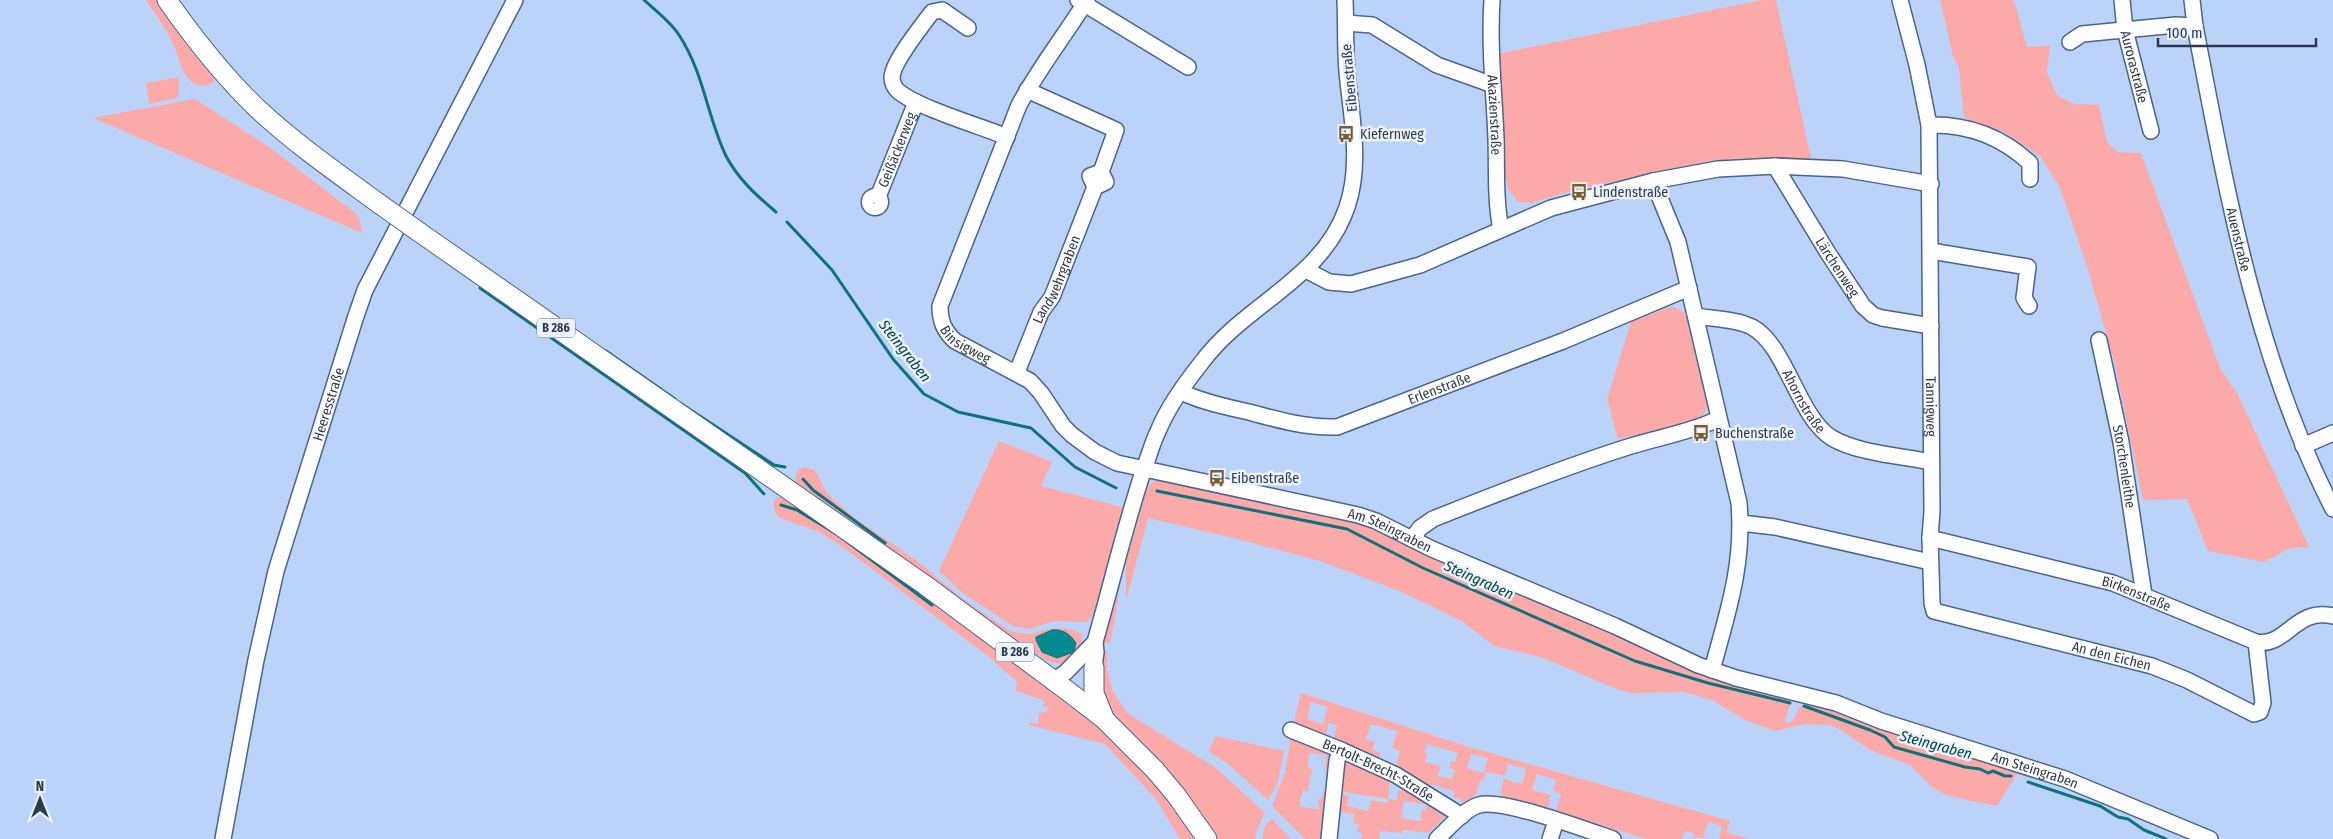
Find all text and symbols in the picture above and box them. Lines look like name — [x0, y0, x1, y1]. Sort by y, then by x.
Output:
scale bar — [2158, 15, 2316, 47]
text: 100 m — [2166, 24, 2203, 42]
street label: Aurorastraße — [2116, 29, 2151, 105]
street label: Eibenstraße — [1338, 43, 1361, 113]
street label: Akazienstraße — [1483, 74, 1504, 155]
street label: Geißäckerweg — [875, 109, 920, 190]
bus stop icon: Kiefernweg — [1336, 124, 1356, 144]
place label: Kiefernweg — [1360, 126, 1424, 143]
bus stop icon: Lindenstraße — [1569, 182, 1589, 202]
place label: Lindenstraße — [1593, 184, 1668, 201]
street label: Auenstraße — [2222, 206, 2254, 273]
street label: Landwehrgraben — [1029, 233, 1084, 326]
street label: Lärchenweg — [1812, 234, 1863, 301]
water label: Steingraben — [875, 316, 935, 386]
road number: B 286 — [537, 318, 575, 338]
street label: Binsigweg — [936, 323, 994, 368]
street label: Heeresstraße — [309, 366, 348, 443]
street label: Ahornstraße — [1778, 367, 1829, 437]
street label: Erlenstraße — [1406, 369, 1473, 408]
street label: Tannigweg — [1922, 376, 1939, 437]
bus stop icon: Buchenstraße — [1691, 423, 1711, 443]
street label: Storchenleithe — [2109, 423, 2139, 509]
place label: Buchenstraße — [1715, 425, 1794, 442]
bus stop icon: Eibenstraße — [1207, 468, 1227, 488]
place label: Eibenstraße — [1231, 470, 1299, 487]
street label: Am Steingraben — [1346, 505, 1434, 556]
water label: Steingraben — [1441, 556, 1516, 603]
street label: Birkenstraße — [2100, 573, 2174, 615]
street label: An den Eichen — [2070, 638, 2153, 674]
road number: B 286 — [996, 642, 1034, 662]
water label: Steingraben — [1897, 726, 1974, 763]
street label: Bertolt-Brecht-Straße — [1320, 735, 1437, 805]
street label: Am Steingraben — [1989, 748, 2081, 793]
north arrow — [15, 774, 65, 824]
text: N — [36, 778, 44, 795]

